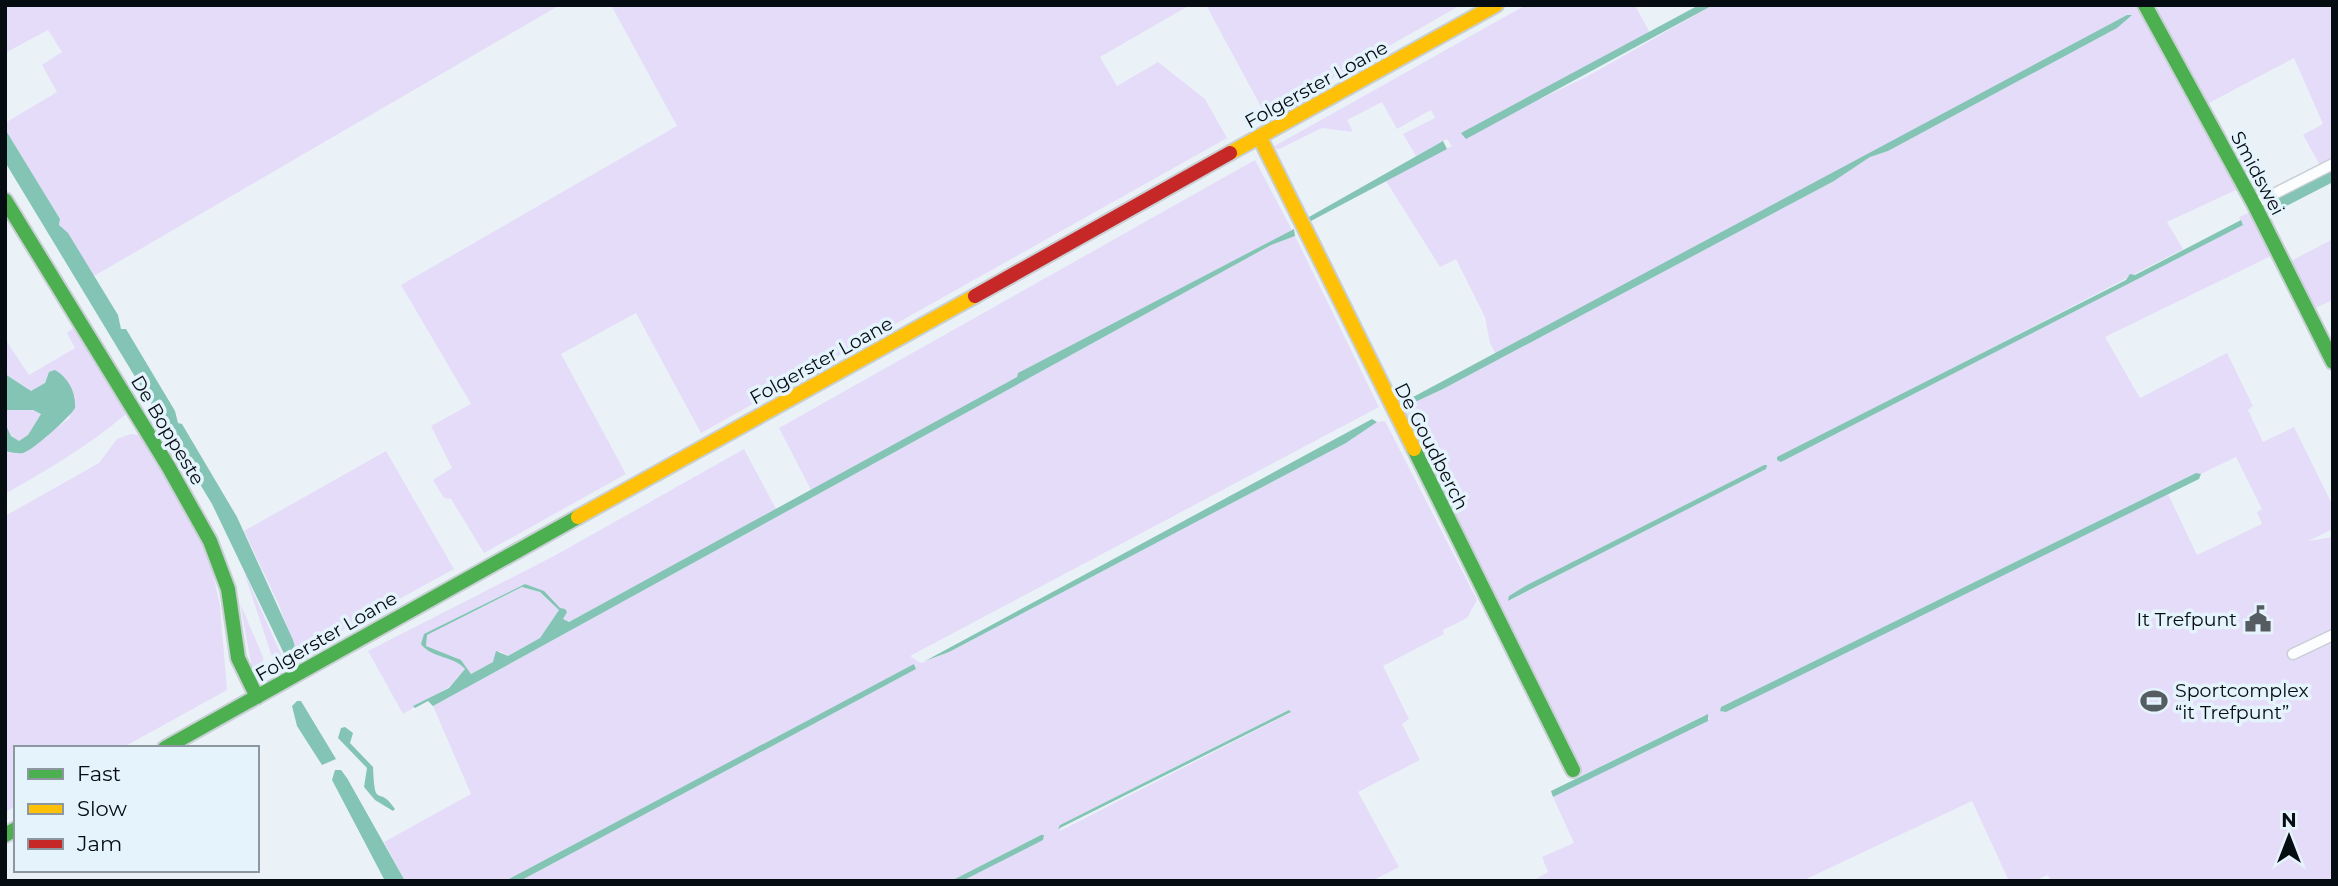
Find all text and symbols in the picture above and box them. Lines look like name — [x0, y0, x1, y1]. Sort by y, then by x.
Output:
street label: Folgerster Loane — [1241, 36, 1392, 133]
street label: Smidswei — [2226, 127, 2289, 219]
street label: Folgerster Loane — [746, 312, 897, 409]
street label: De Boppeste — [126, 371, 209, 489]
street label: De Goudberch — [1390, 379, 1473, 514]
street label: Folgerster Loane — [251, 586, 401, 686]
public building icon: It Trefpunt — [2243, 604, 2273, 634]
place label: It Trefpunt — [2136, 608, 2237, 631]
place label: Sportcomplex “it Trefpunt” — [2175, 679, 2309, 724]
sports icon: Sportcomplex “it Trefpunt” — [2139, 686, 2169, 716]
legend — [14, 746, 259, 872]
text: Fast — [77, 761, 121, 786]
text: Slow — [77, 796, 127, 821]
north arrow — [2254, 802, 2324, 872]
text: N — [2281, 809, 2297, 832]
text: Jam — [76, 831, 122, 856]

